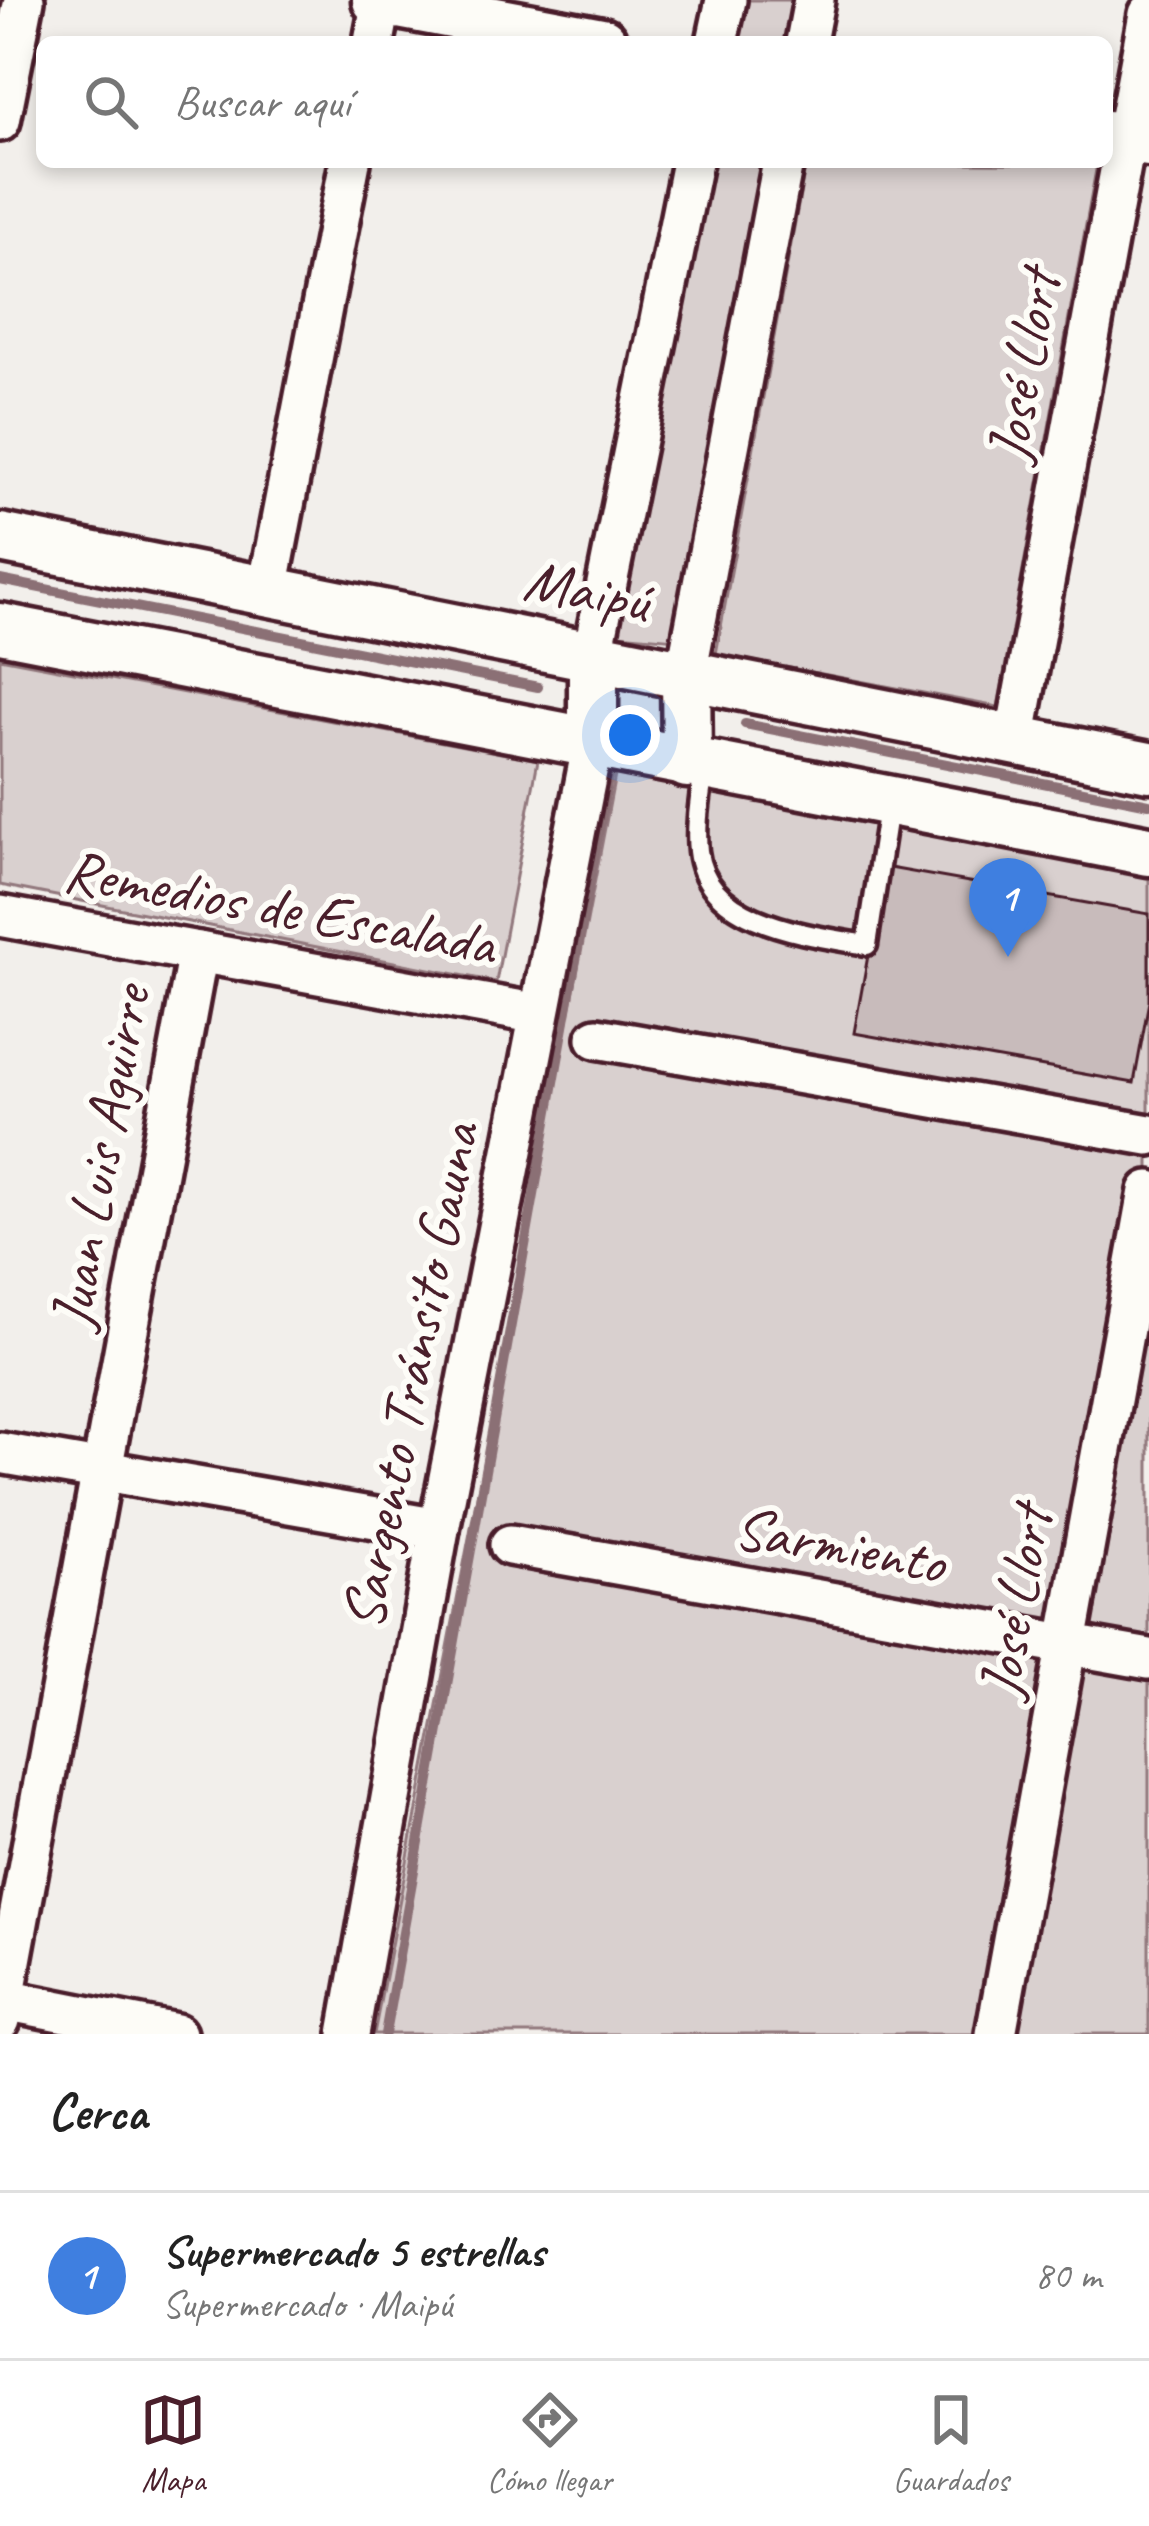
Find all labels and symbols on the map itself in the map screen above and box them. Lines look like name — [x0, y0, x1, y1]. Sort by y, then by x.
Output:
street label: José Llort — [968, 257, 1079, 470]
street label: Maipú — [518, 541, 660, 640]
your location — [600, 705, 660, 765]
street label: Remedios de Escalada — [59, 832, 505, 983]
pin: 1 — [969, 858, 1047, 957]
street label: Juan Luis Aguirre — [32, 976, 168, 1337]
street label: Sargento Tránsito Gauna — [324, 1113, 497, 1635]
street label: Sarmiento — [729, 1489, 954, 1601]
street label: José Llort — [960, 1493, 1071, 1706]

